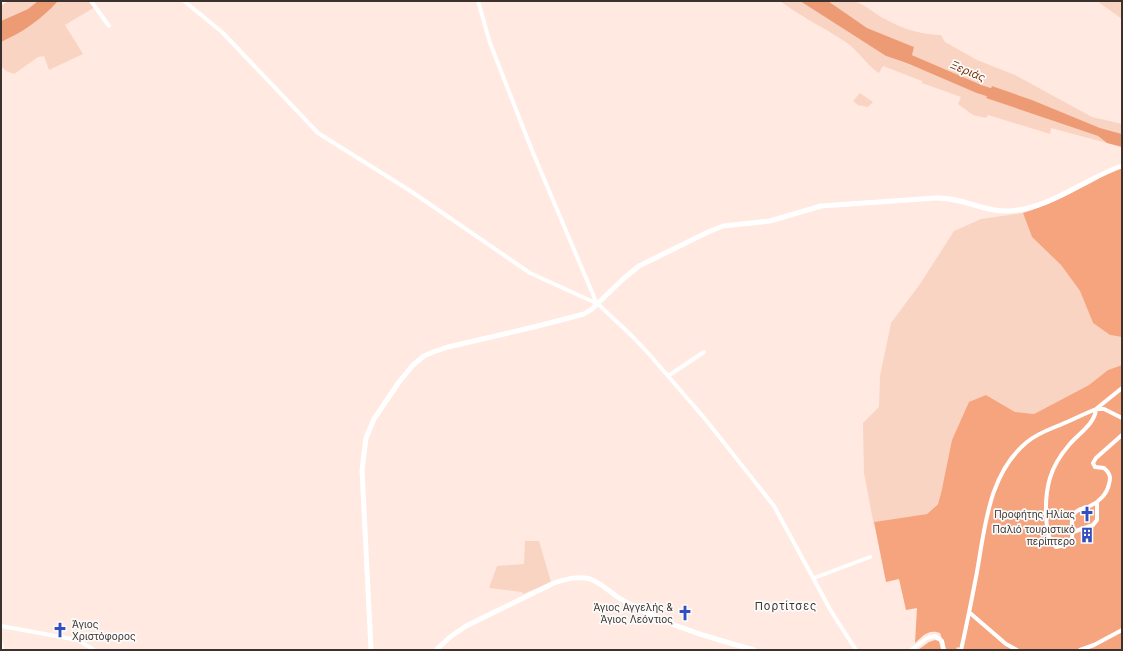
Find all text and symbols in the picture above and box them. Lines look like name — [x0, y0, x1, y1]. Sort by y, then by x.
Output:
water label: Ξεριάς — [948, 57, 988, 85]
church icon: Προφήτης Ηλίας — [1078, 505, 1096, 523]
place label: Προφήτης Ηλίας — [994, 508, 1075, 521]
place label: Παλιό τουριστικό περίπτερο — [993, 523, 1075, 547]
building icon: Παλιό τουριστικό περίπτερο — [1078, 526, 1096, 544]
district label: Πορτίτσες — [755, 599, 817, 613]
place label: Άγιος Αγγελής & Άγιος Λεόντιος — [593, 601, 674, 625]
church icon: Άγιος Αγγελής & Άγιος Λεόντιος — [676, 604, 694, 622]
place label: Άγιος Χριστόφορος — [72, 618, 136, 642]
church icon: Άγιος Χριστόφορος — [51, 621, 69, 639]

